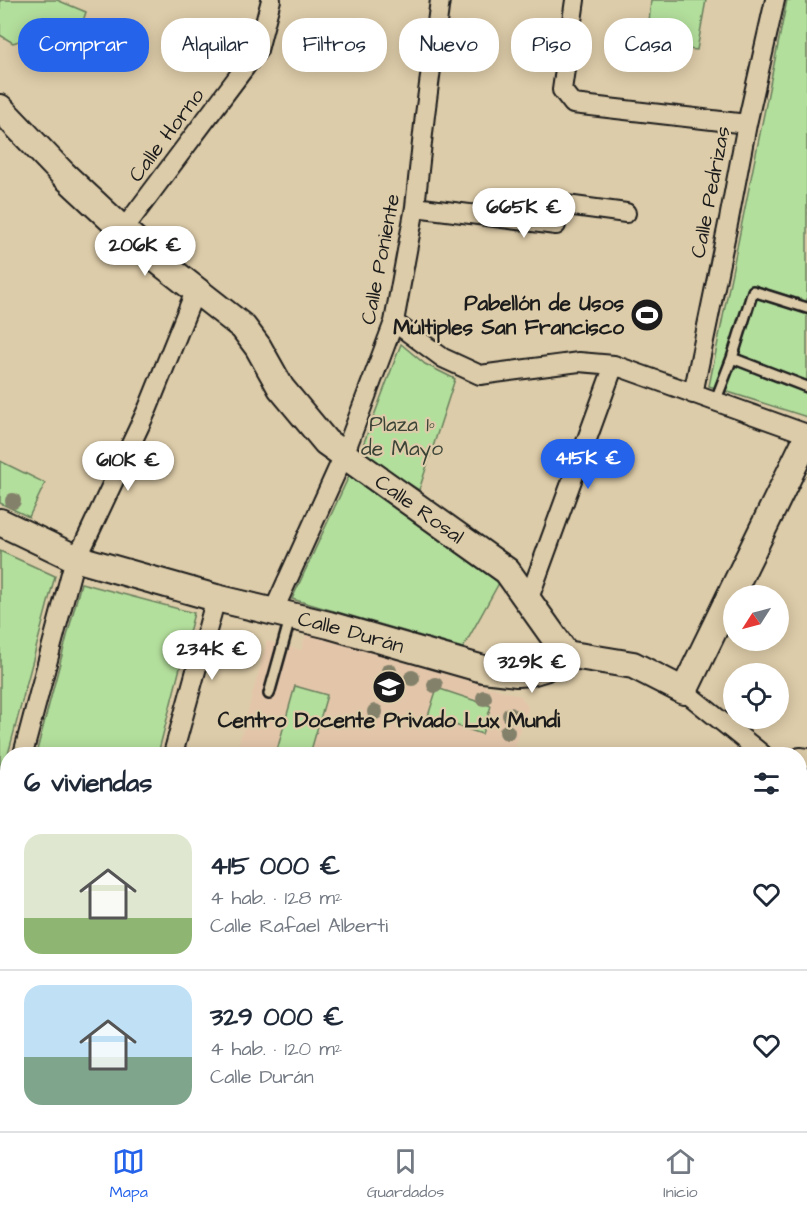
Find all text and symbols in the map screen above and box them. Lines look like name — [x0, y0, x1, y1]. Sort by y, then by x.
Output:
chip: Comprar — [18, 18, 149, 72]
chip: Alquilar — [161, 18, 270, 72]
chip: Filtros — [282, 18, 387, 72]
chip: Nuevo — [399, 18, 499, 72]
chip: Piso — [511, 18, 592, 72]
chip: Casa — [604, 18, 693, 72]
street label: Calle Horno — [122, 82, 211, 188]
street label: Calle Pedrizas — [683, 124, 737, 261]
pin: 665K € — [475, 188, 573, 239]
street label: Calle Poniente — [354, 191, 407, 327]
text: 665K € — [486, 193, 562, 221]
pin: 206K € — [96, 226, 194, 277]
text: 206K € — [109, 231, 181, 259]
place label: Pabellón de Usos Múltiples San Francisco — [393, 289, 624, 343]
sports icon: Pabellón de Usos Múltiples San Francisco — [629, 297, 665, 333]
park label: Plaza 1º de Mayo — [361, 410, 443, 465]
pin: 415K € — [539, 439, 637, 490]
pin: 610K € — [79, 441, 177, 492]
text: 415K € — [555, 444, 621, 472]
text: 610K € — [96, 446, 160, 474]
street label: Calle Rosal — [369, 467, 470, 551]
north arrow — [723, 585, 789, 651]
map controls — [723, 585, 789, 729]
street label: Calle Durán — [295, 604, 407, 661]
pin: 234K € — [163, 630, 261, 681]
text: 234K € — [176, 635, 248, 663]
pin: 329K € — [483, 643, 581, 694]
text: 329K € — [497, 648, 567, 676]
button: locate — [723, 663, 789, 729]
school or university icon: Centro Docente Privado Lux Mundi — [371, 669, 407, 705]
place label: Centro Docente Privado Lux Mundi — [218, 706, 561, 735]
text: 6 viviendas — [24, 765, 152, 801]
icon: filters — [750, 767, 783, 800]
text: 415 000 € — [210, 848, 340, 884]
icon: home — [72, 858, 144, 930]
icon: heart — [750, 878, 783, 911]
text: 4 hab. · 128 m² — [210, 884, 343, 912]
text: Calle Rafael Alberti — [210, 912, 388, 940]
text: 329 000 € — [210, 999, 344, 1035]
icon: home — [72, 1009, 144, 1081]
icon: heart — [750, 1029, 783, 1062]
text: 4 hab. · 120 m² — [210, 1035, 342, 1063]
text: Calle Durán — [210, 1063, 314, 1091]
tab: Mapa — [109, 1145, 148, 1203]
tab: Guardados — [367, 1145, 444, 1203]
tab: Inicio — [663, 1145, 698, 1203]

